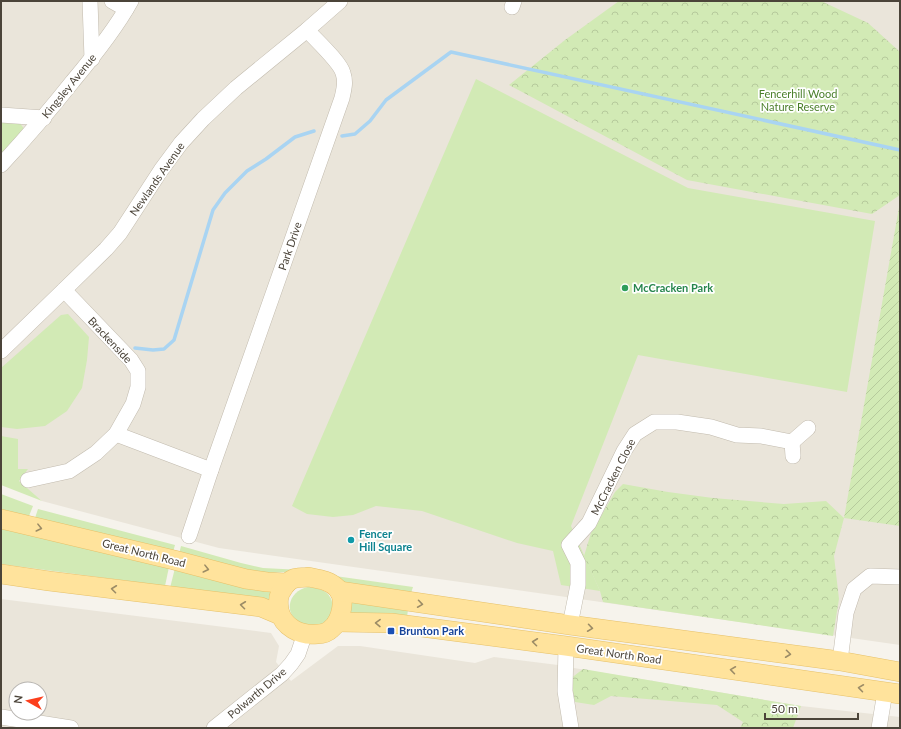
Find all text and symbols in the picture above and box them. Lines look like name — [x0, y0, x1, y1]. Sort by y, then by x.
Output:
street label: Kingsley Avenue — [39, 51, 99, 121]
park label: Fencerhill Wood Nature Reserve — [759, 87, 837, 113]
street label: Newlands Avenue — [126, 139, 187, 218]
street label: Park Drive — [275, 220, 304, 272]
place label: McCracken Park — [633, 281, 713, 294]
marker: McCracken Park — [620, 283, 630, 293]
street label: Brackenside — [86, 314, 135, 366]
street label: McCracken Close — [588, 436, 637, 517]
one-way arrow — [35, 523, 42, 532]
place label: Fencer Hill Square — [359, 527, 412, 553]
marker: Fencer Hill Square — [346, 535, 356, 545]
street label: Great North Road — [101, 536, 187, 569]
one-way arrow — [202, 564, 209, 573]
one-way arrow — [111, 585, 117, 594]
one-way arrow — [416, 599, 423, 608]
one-way arrow — [240, 600, 246, 609]
one-way arrow — [375, 619, 381, 627]
one-way arrow — [587, 623, 593, 632]
place label: Brunton Park — [399, 624, 464, 637]
marker: Brunton Park — [386, 626, 396, 636]
one-way arrow — [532, 638, 538, 647]
street label: Great North Road — [576, 641, 662, 666]
one-way arrow — [785, 649, 791, 658]
street label: Polwarth Drive — [225, 664, 289, 721]
one-way arrow — [730, 666, 736, 675]
north arrow — [8, 681, 48, 721]
one-way arrow — [858, 684, 864, 693]
text: N — [11, 694, 25, 705]
scale bar — [765, 695, 858, 721]
text: 50 m — [771, 701, 798, 716]

